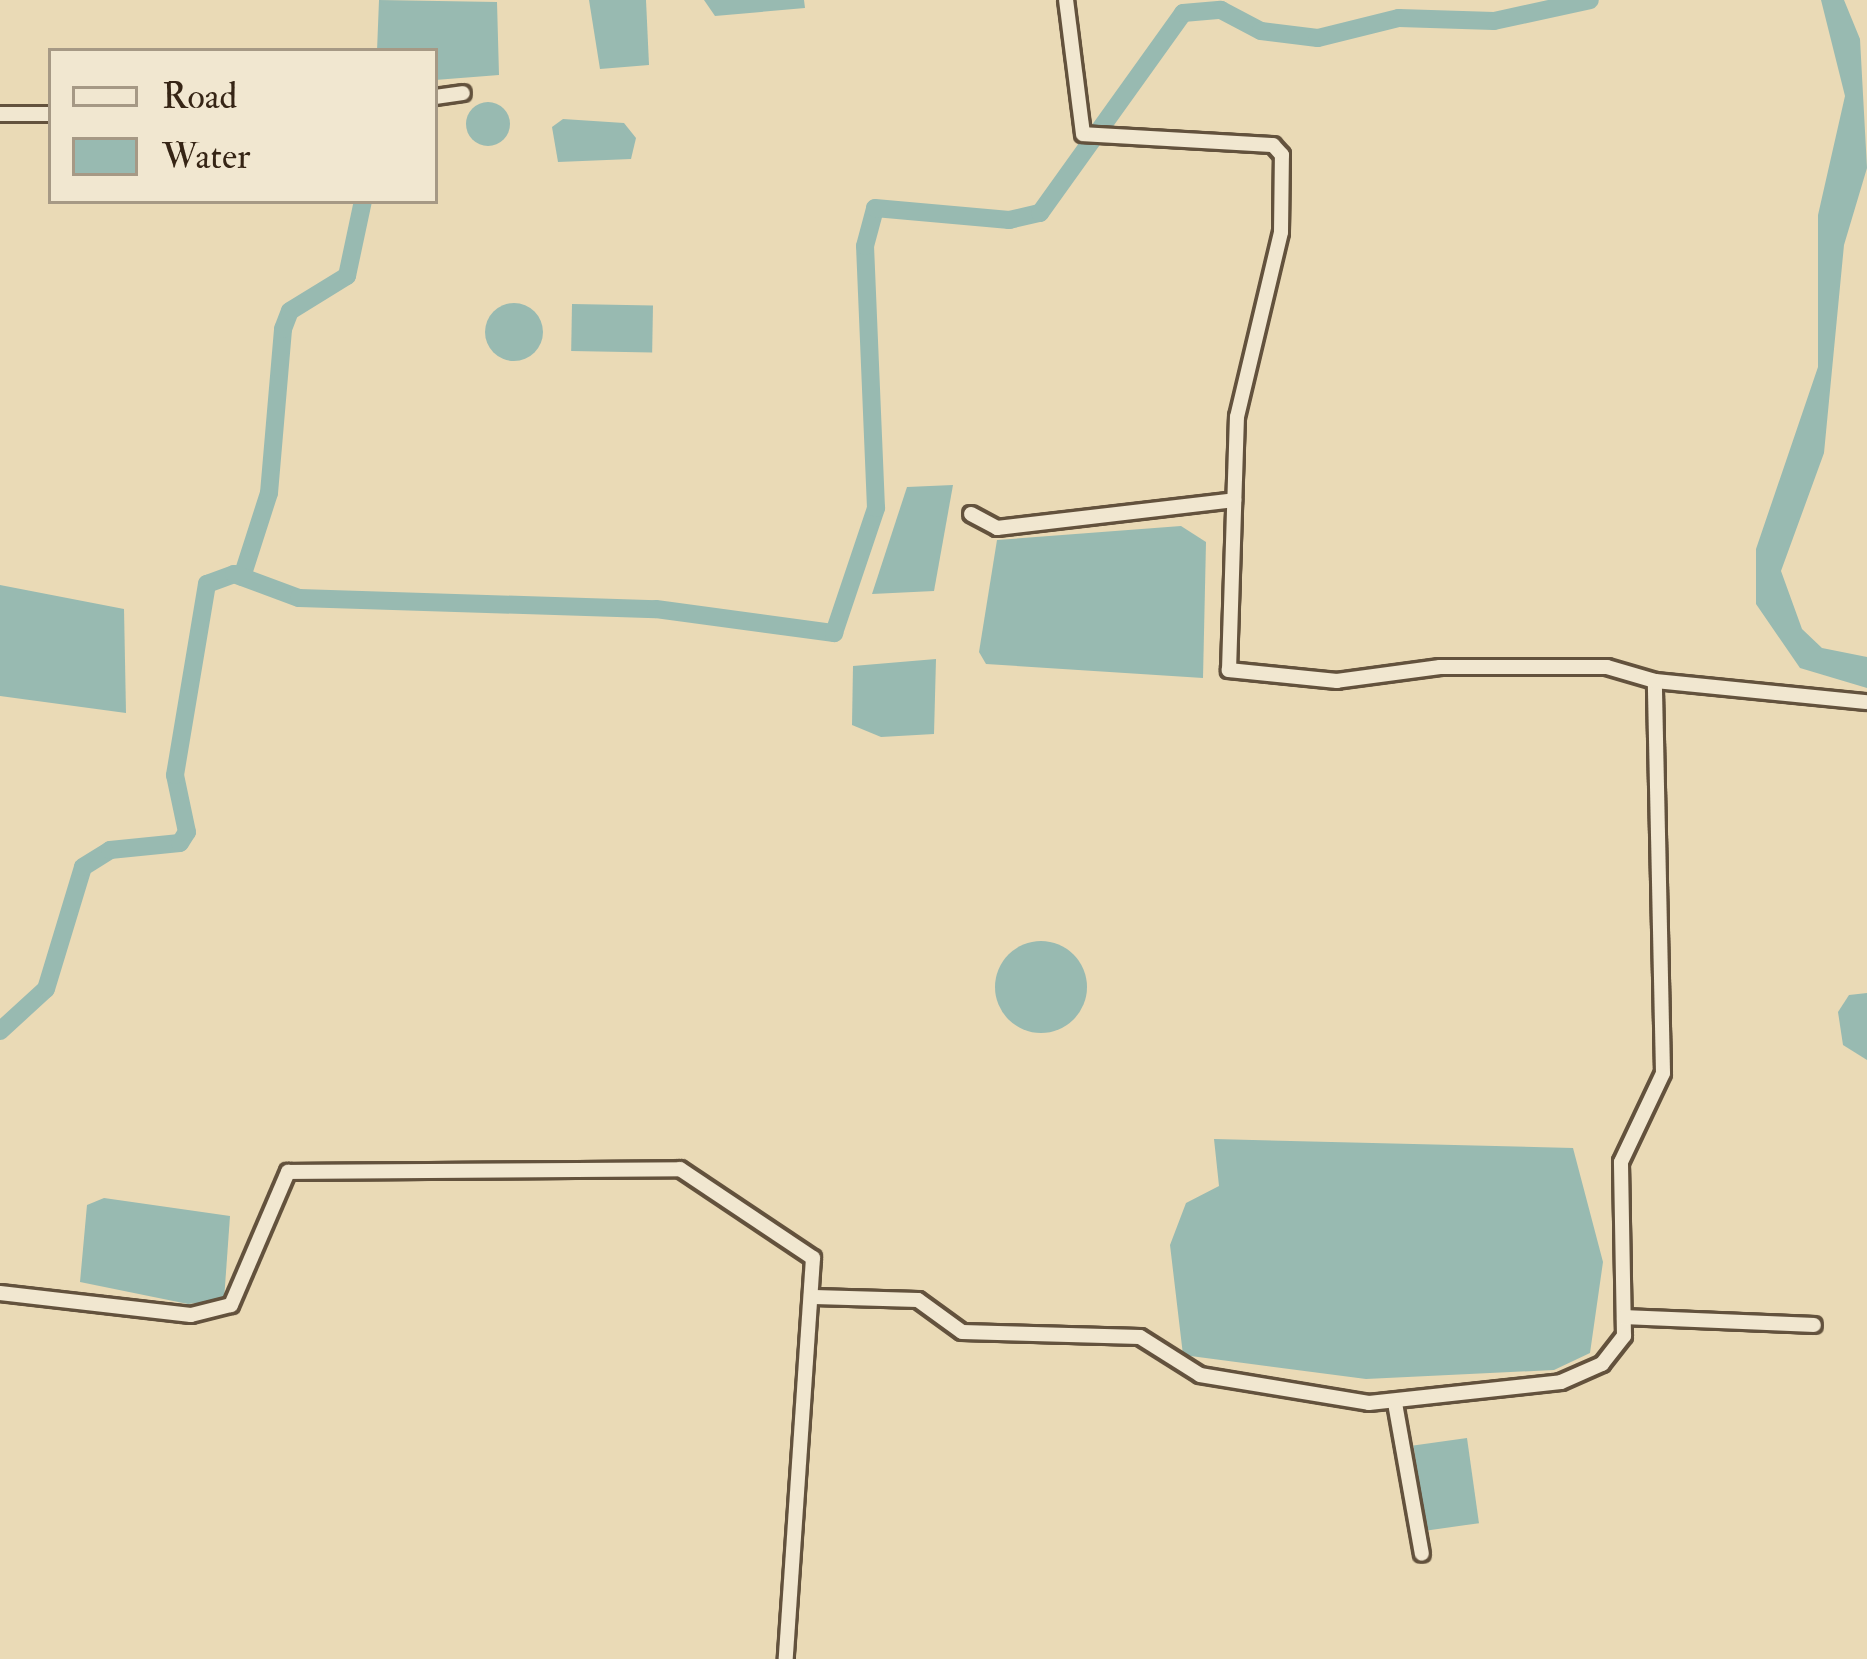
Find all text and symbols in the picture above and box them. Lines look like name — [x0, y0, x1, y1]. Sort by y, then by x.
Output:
legend — [48, 48, 438, 204]
text: Road — [162, 74, 237, 119]
text: Water — [162, 134, 250, 179]

